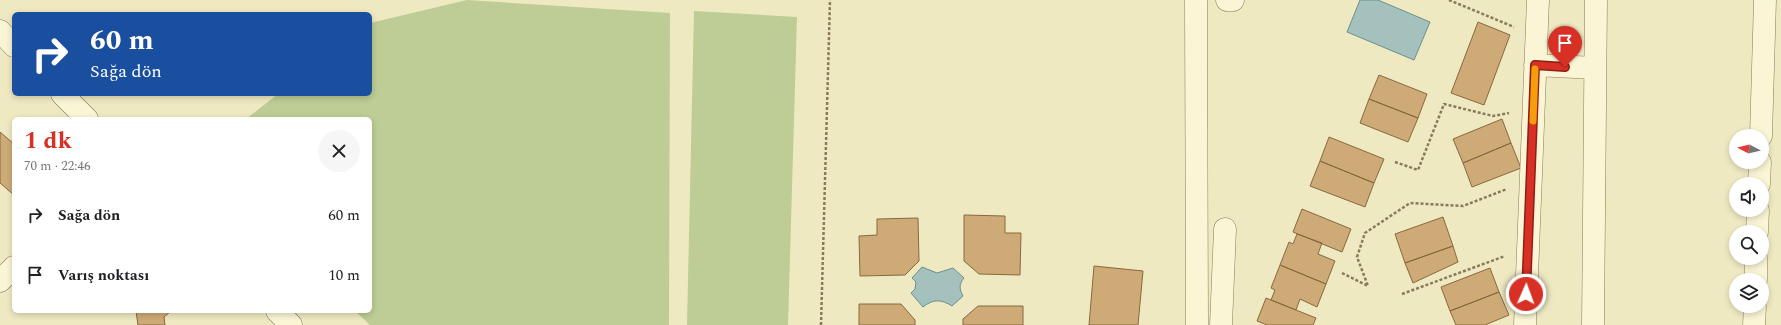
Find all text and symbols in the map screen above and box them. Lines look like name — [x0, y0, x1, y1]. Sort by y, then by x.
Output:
text: 60 m — [90, 19, 154, 62]
pin — [1548, 26, 1582, 67]
icon: right — [24, 28, 76, 80]
icon: arrive — [1554, 32, 1576, 54]
text: Sağa dön — [90, 58, 162, 85]
text: 1 dk — [24, 123, 72, 159]
north arrow — [1729, 129, 1769, 169]
map controls — [1729, 129, 1769, 313]
button: close — [318, 130, 360, 172]
text: 70 m · 22:46 — [24, 156, 90, 176]
button: sound — [1729, 177, 1769, 217]
icon: right — [24, 204, 46, 226]
text: Sağa dön — [58, 204, 120, 227]
text: 60 m — [328, 204, 360, 227]
button: search — [1729, 225, 1769, 265]
icon: arrive — [24, 264, 46, 286]
text: Varış noktası — [58, 264, 149, 287]
text: 10 m — [328, 264, 360, 287]
position arrow — [1505, 273, 1547, 315]
button: layers — [1729, 273, 1769, 313]

